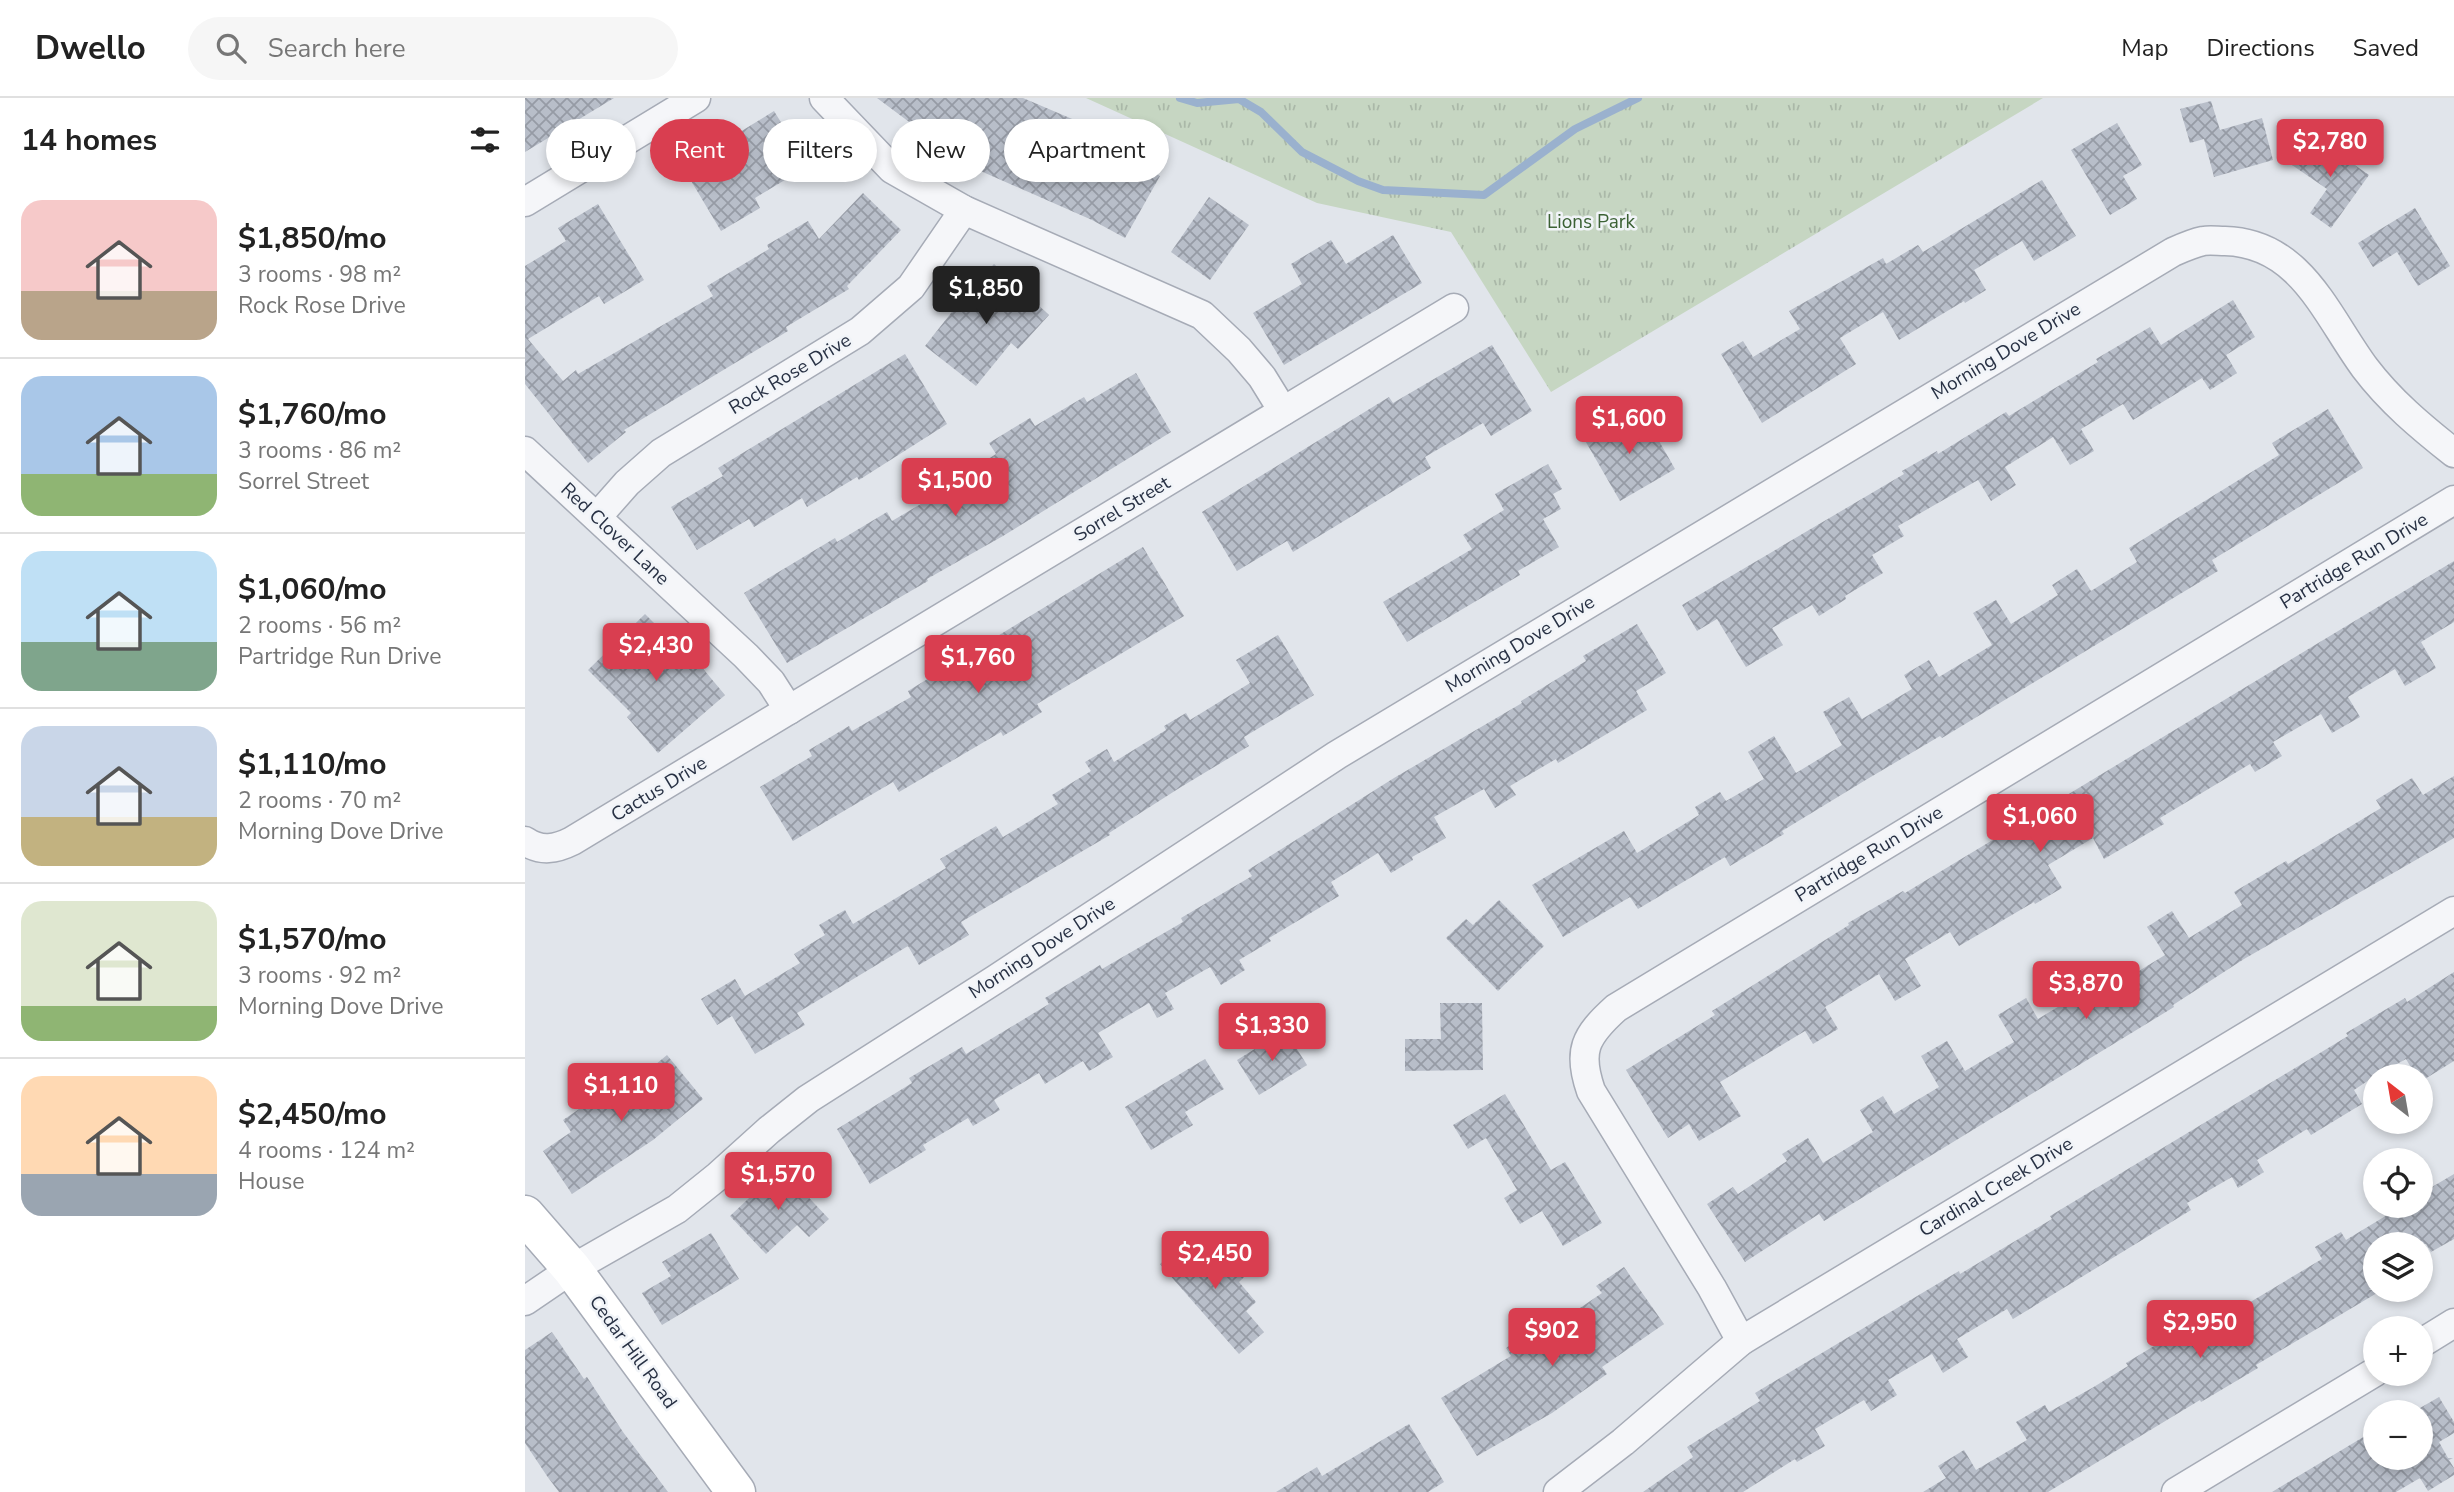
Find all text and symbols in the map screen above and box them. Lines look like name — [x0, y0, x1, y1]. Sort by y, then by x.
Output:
search box — [188, 17, 678, 80]
text: Dwello — [35, 26, 146, 71]
icon: search — [212, 29, 250, 67]
text: Search here — [268, 31, 406, 66]
text: Map — [2121, 32, 2168, 64]
text: Directions — [2206, 32, 2315, 64]
text: Saved — [2353, 32, 2419, 64]
chip: Buy — [546, 119, 636, 182]
chip: Rent — [650, 119, 749, 182]
chip: Filters — [763, 119, 877, 182]
chip: New — [891, 119, 990, 182]
chip: Apartment — [1004, 119, 1169, 182]
text: 14 homes — [21, 120, 157, 161]
pin: $2,780 — [2273, 120, 2387, 179]
icon: filters — [466, 121, 504, 159]
text: $2,780 — [2293, 126, 2367, 157]
park label: Lions Park — [1547, 209, 1636, 235]
text: $1,850/mo — [238, 218, 387, 259]
icon: home — [77, 228, 161, 312]
text: 3 rooms · 98 m² — [238, 259, 401, 290]
pin: $1,850 — [929, 266, 1043, 326]
text: $1,850 — [949, 273, 1023, 304]
text: Rock Rose Drive — [238, 290, 406, 321]
street label: Morning Dove Drive — [1927, 296, 2085, 406]
street label: Rock Rose Drive — [724, 327, 856, 421]
text: $1,760/mo — [238, 394, 387, 435]
pin: $1,600 — [1572, 396, 1686, 456]
text: $1,600 — [1592, 403, 1666, 434]
icon: home — [77, 404, 161, 488]
text: 3 rooms · 86 m² — [238, 435, 401, 466]
pin: $1,500 — [898, 458, 1012, 518]
text: $1,500 — [918, 465, 992, 496]
text: Sorrel Street — [238, 466, 369, 497]
street label: Sorrel Street — [1069, 470, 1175, 548]
street label: Red Clover Lane — [555, 477, 675, 591]
street label: Partridge Run Drive — [2275, 507, 2433, 615]
text: $1,060/mo — [238, 569, 387, 610]
icon: home — [77, 579, 161, 663]
street label: Morning Dove Drive — [1441, 589, 1599, 699]
text: 2 rooms · 56 m² — [238, 610, 401, 641]
pin: $2,430 — [599, 624, 713, 683]
text: $2,430 — [619, 630, 693, 661]
pin: $1,760 — [921, 636, 1035, 695]
text: Partridge Run Drive — [238, 641, 442, 672]
text: $1,760 — [941, 642, 1015, 673]
text: $1,110/mo — [238, 744, 387, 785]
street label: Cactus Drive — [606, 750, 712, 828]
icon: home — [77, 754, 161, 838]
text: 2 rooms · 70 m² — [238, 785, 401, 816]
pin: $1,060 — [1983, 794, 2097, 854]
street label: Partridge Run Drive — [1790, 800, 1948, 908]
text: $1,060 — [2003, 801, 2077, 832]
text: Morning Dove Drive — [238, 816, 444, 847]
street label: Morning Dove Drive — [964, 891, 1120, 1005]
text: $1,570/mo — [238, 919, 387, 960]
icon: home — [77, 929, 161, 1013]
text: 3 rooms · 92 m² — [238, 960, 401, 991]
pin: $3,870 — [2029, 962, 2143, 1021]
text: $3,870 — [2049, 968, 2123, 999]
text: Morning Dove Drive — [238, 991, 444, 1022]
pin: $1,330 — [1215, 1004, 1329, 1063]
text: $1,330 — [1235, 1010, 1309, 1041]
pin: $1,110 — [564, 1063, 678, 1123]
north arrow — [2363, 1064, 2433, 1134]
map controls — [2363, 1064, 2433, 1470]
text: $1,110 — [584, 1070, 658, 1101]
text: $2,450/mo — [238, 1094, 387, 1135]
icon: home — [77, 1104, 161, 1188]
street label: Cardinal Creek Drive — [1914, 1131, 2078, 1243]
text: 4 rooms · 124 m² — [238, 1135, 415, 1166]
button: locate — [2363, 1148, 2433, 1218]
pin: $1,570 — [721, 1152, 835, 1212]
text: $1,570 — [741, 1159, 815, 1190]
text: House — [238, 1166, 305, 1197]
pin: $2,450 — [1158, 1232, 1272, 1291]
button: layers — [2363, 1232, 2433, 1302]
text: $2,450 — [1178, 1238, 1252, 1269]
street label: Cedar Hill Road — [583, 1290, 683, 1414]
pin: $2,950 — [2143, 1300, 2257, 1360]
text: $2,950 — [2163, 1307, 2237, 1338]
pin: $902 — [1511, 1308, 1593, 1368]
text: $902 — [1524, 1315, 1580, 1346]
button: + — [2363, 1316, 2433, 1386]
button: − — [2363, 1400, 2433, 1470]

